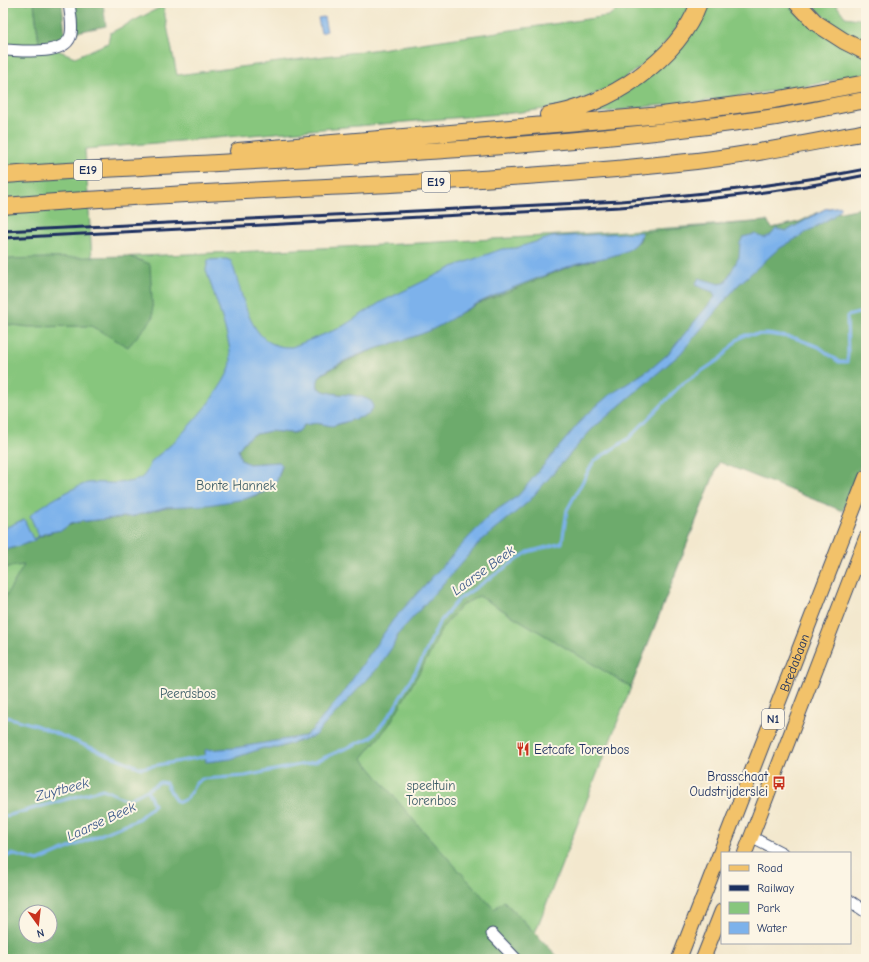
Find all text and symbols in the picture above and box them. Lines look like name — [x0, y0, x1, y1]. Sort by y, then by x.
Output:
road number: E19 — [74, 160, 102, 180]
road number: E19 — [422, 172, 450, 192]
park label: Bonte Hannek — [196, 478, 277, 493]
water label: Laarse Beek — [448, 542, 518, 599]
street label: Bredabaan — [777, 632, 812, 694]
park label: Peerdsbos — [160, 686, 216, 701]
road number: N1 — [762, 709, 784, 729]
restaurant icon: Eetcafe Torenbos — [515, 741, 531, 757]
place label: Eetcafe Torenbos — [534, 742, 629, 757]
place label: Brasschaat Oudstrijderslei — [690, 769, 769, 799]
water label: Zuytbeek — [33, 774, 91, 805]
bus stop icon: Brasschaat Oudstrijderslei — [771, 775, 787, 791]
park label: speeltuin Torenbos — [406, 778, 456, 808]
water label: Laarse Beek — [64, 798, 138, 845]
legend — [721, 852, 851, 944]
text: Road — [757, 861, 783, 875]
text: Railway — [757, 881, 795, 895]
text: Park — [757, 901, 780, 915]
north arrow — [18, 904, 58, 944]
text: Water — [757, 921, 787, 935]
text: N — [35, 926, 46, 940]

